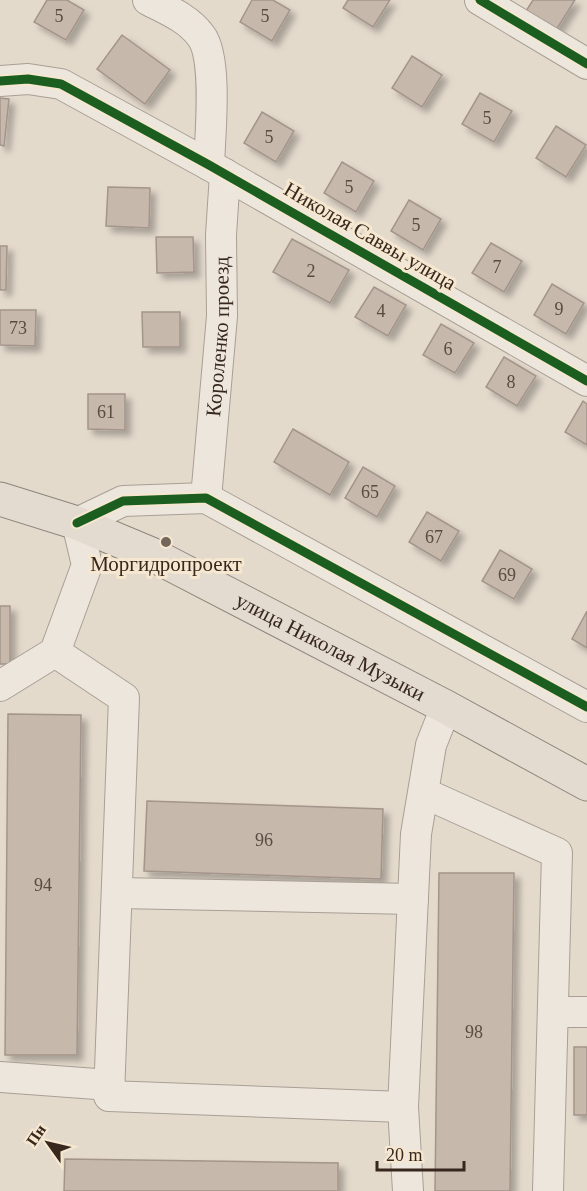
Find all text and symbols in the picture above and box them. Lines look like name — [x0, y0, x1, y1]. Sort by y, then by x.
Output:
house number: 5 — [55, 6, 64, 26]
house number: 5 — [261, 6, 270, 26]
house number: 5 — [483, 108, 492, 128]
house number: 5 — [265, 127, 274, 147]
street label: Николая Саввы улица — [280, 177, 461, 295]
house number: 5 — [345, 177, 354, 197]
house number: 5 — [412, 215, 421, 235]
street label: Короленко проезд — [201, 256, 234, 418]
house number: 7 — [493, 257, 502, 277]
house number: 2 — [307, 261, 316, 281]
house number: 9 — [555, 299, 564, 319]
house number: 4 — [377, 301, 386, 321]
house number: 73 — [9, 318, 27, 338]
house number: 6 — [444, 339, 453, 359]
house number: 8 — [507, 372, 516, 392]
house number: 61 — [97, 402, 115, 422]
house number: 65 — [361, 482, 379, 502]
house number: 67 — [425, 527, 443, 547]
marker: Моргидропроект — [159, 535, 173, 549]
place label: Моргидропроект — [90, 552, 242, 576]
house number: 69 — [498, 565, 516, 585]
street label: улица Николая Музыки — [232, 588, 429, 706]
house number: 96 — [255, 830, 273, 850]
house number: 94 — [34, 875, 52, 895]
house number: 98 — [465, 1022, 483, 1042]
north arrow — [18, 1113, 78, 1173]
text: Пн — [23, 1121, 49, 1149]
scale bar — [377, 1134, 464, 1172]
text: 20 m — [386, 1145, 423, 1165]

